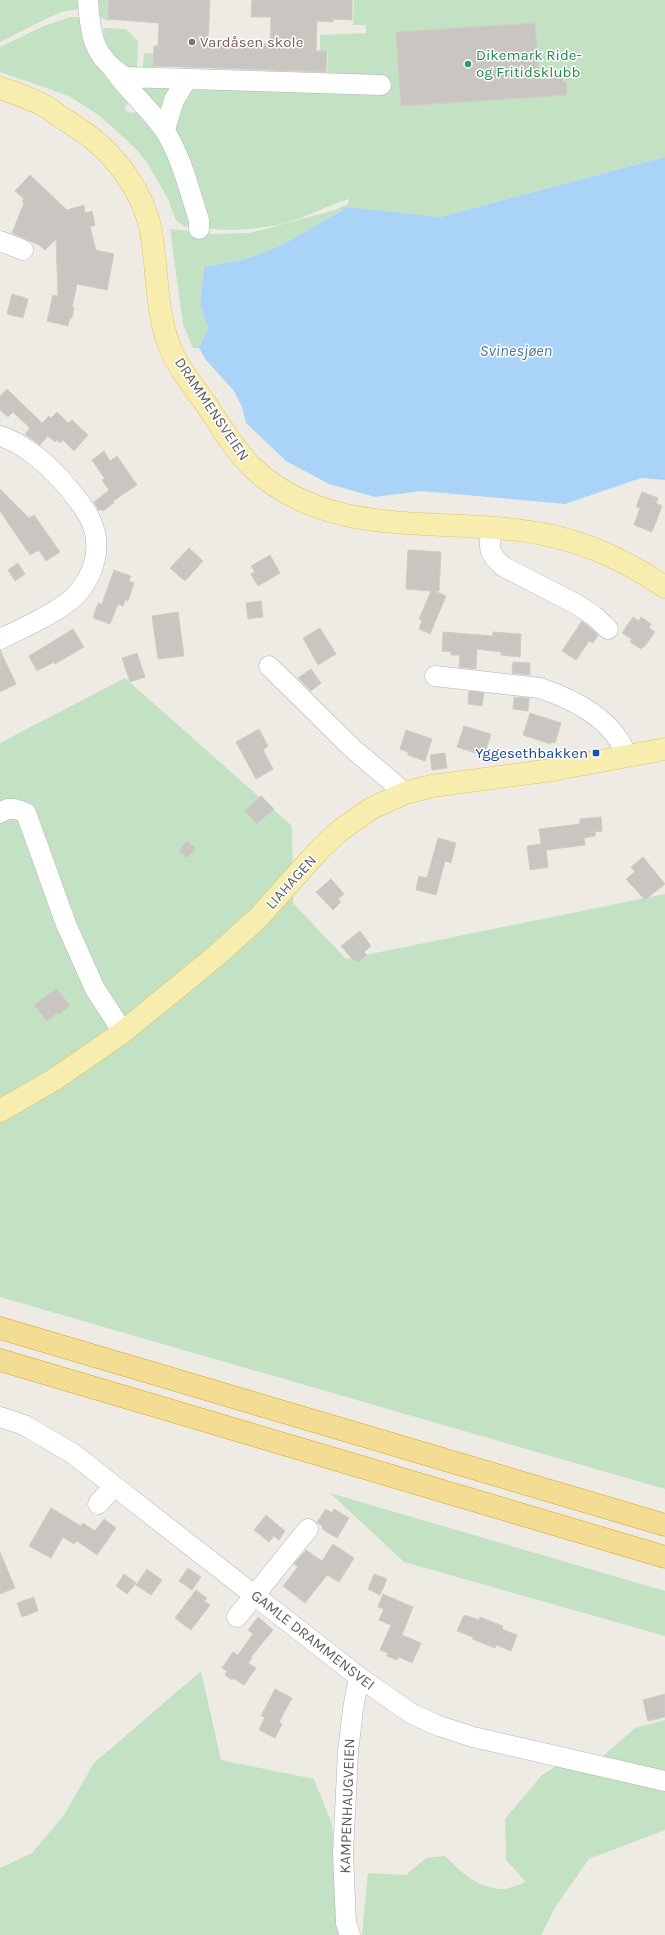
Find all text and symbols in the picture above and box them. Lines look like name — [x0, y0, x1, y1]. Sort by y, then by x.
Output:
place label: Vardåsen skole — [200, 33, 303, 51]
marker: Vardåsen skole — [187, 37, 197, 47]
place label: Dikemark Ride- og Fritidsklubb — [476, 46, 582, 81]
marker: Dikemark Ride- og Fritidsklubb — [463, 59, 473, 69]
water label: Svinesjøen — [480, 341, 552, 360]
street label: DRAMMENSVEIEN — [171, 354, 253, 464]
place label: Yggesethbakken — [475, 744, 588, 762]
marker: Yggesethbakken — [591, 748, 601, 758]
street label: LIAHAGEN — [262, 851, 320, 913]
street label: GAMLE DRAMMENSVEI — [248, 1586, 378, 1694]
street label: KAMPENHAUGVEIEN — [336, 1738, 358, 1874]

